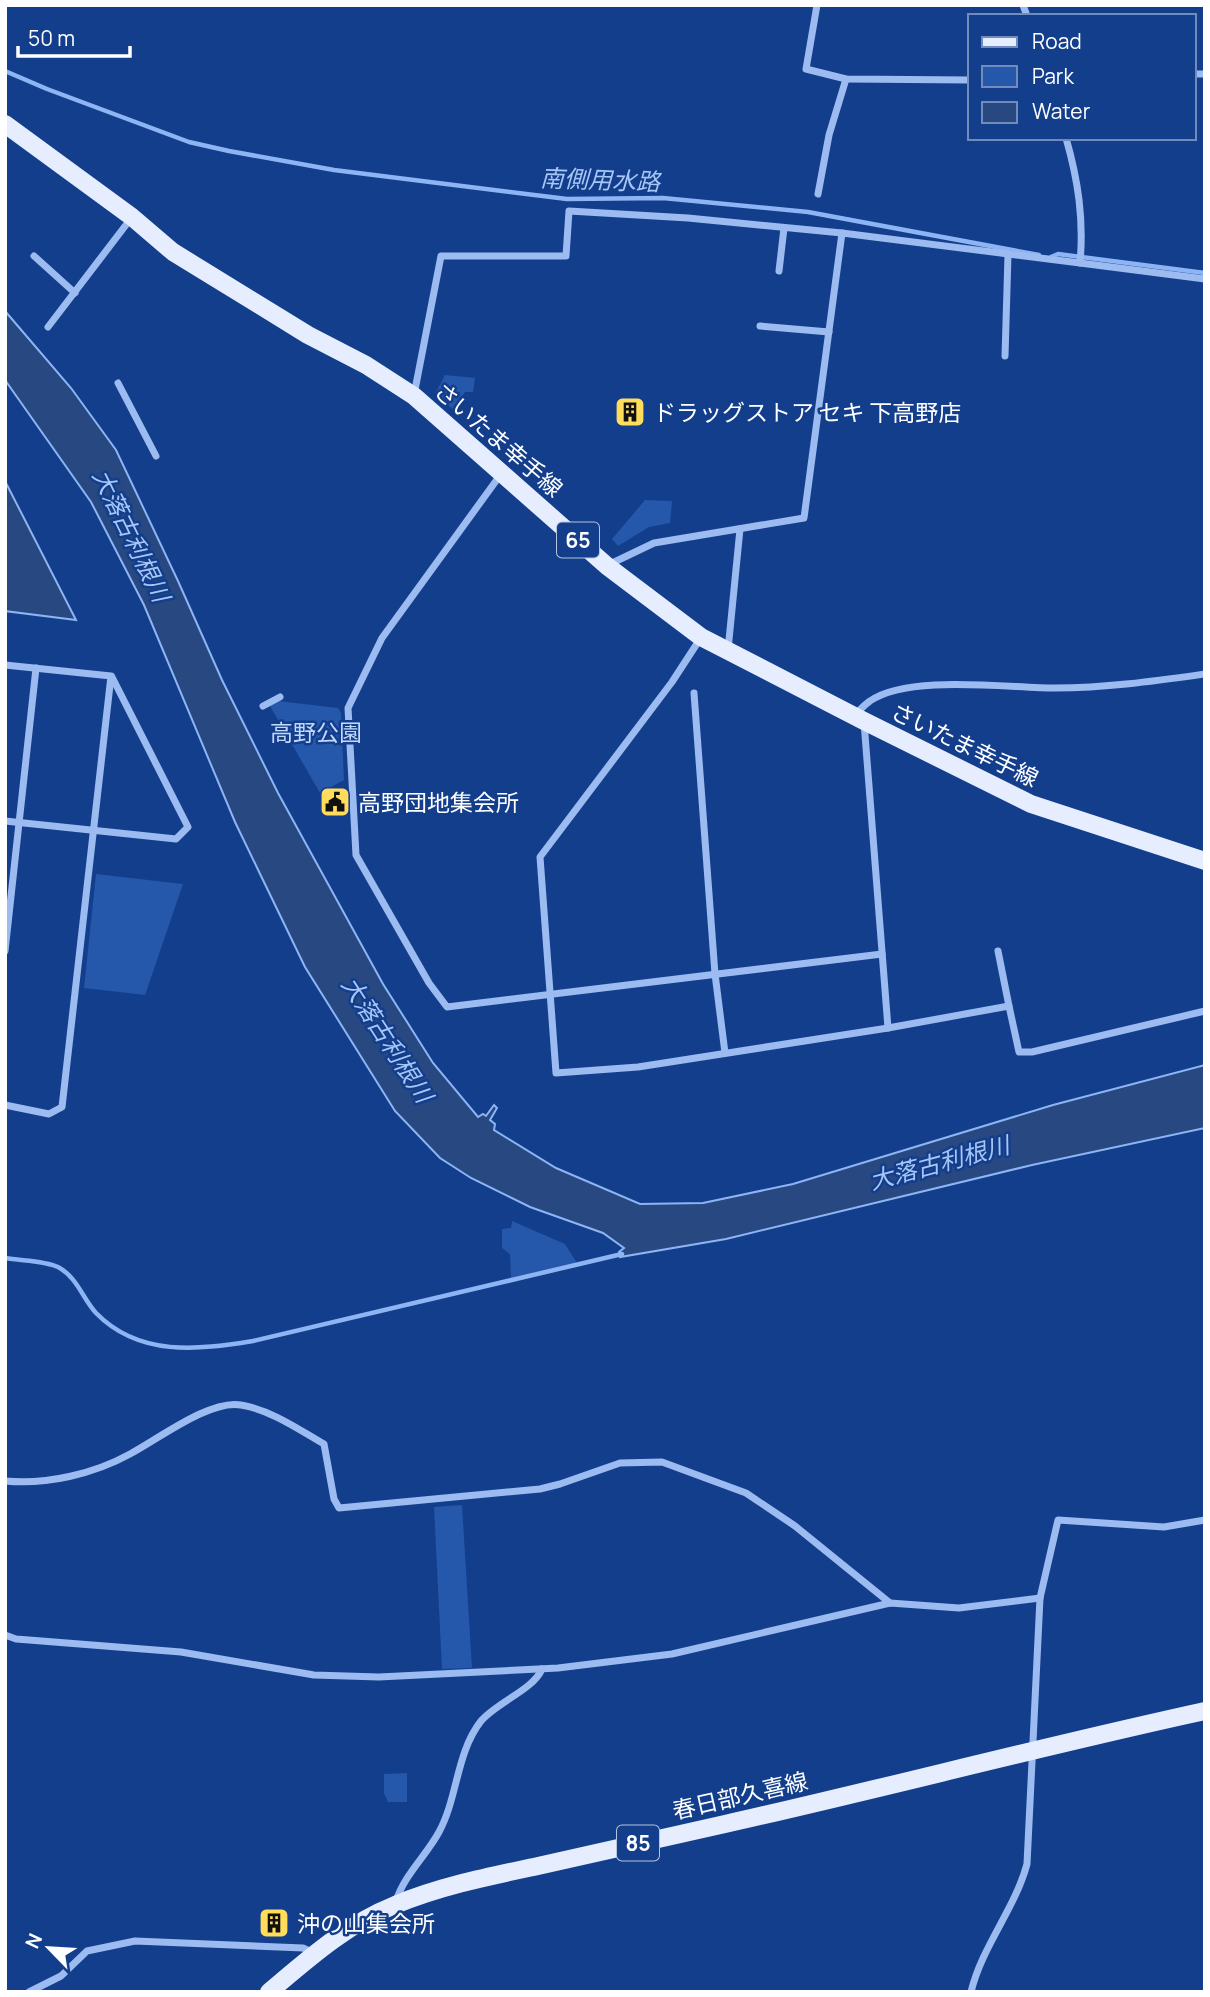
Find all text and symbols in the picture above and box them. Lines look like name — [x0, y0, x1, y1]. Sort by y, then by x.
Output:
scale bar — [18, 14, 130, 58]
legend — [968, 14, 1196, 140]
text: 50 m — [28, 24, 75, 52]
text: Road — [1032, 27, 1082, 55]
text: Park — [1032, 62, 1074, 90]
text: Water — [1032, 97, 1091, 125]
water label: 南側用水路 — [539, 160, 663, 198]
street label: さいたま幸手線 — [428, 374, 570, 504]
building icon: ドラッグストア セキ 下高野店 — [613, 395, 647, 429]
place label: ドラッグストア セキ 下高野店 — [653, 396, 961, 428]
water label: 大落古利根川 — [86, 463, 180, 610]
road number: 65 — [557, 522, 599, 558]
street label: さいたま幸手線 — [886, 694, 1044, 794]
park label: 高野公園 — [270, 716, 362, 748]
public building icon: 高野団地集会所 — [318, 785, 352, 819]
place label: 高野団地集会所 — [358, 786, 519, 818]
water label: 大落古利根川 — [335, 970, 443, 1111]
water label: 大落古利根川 — [865, 1127, 1016, 1197]
street label: 春日部久喜線 — [669, 1764, 811, 1826]
road number: 85 — [617, 1826, 659, 1860]
building icon: 沖の山集会所 — [257, 1906, 291, 1940]
place label: 沖の山集会所 — [297, 1907, 435, 1939]
north arrow — [14, 1913, 84, 1983]
text: N — [19, 1929, 48, 1952]

